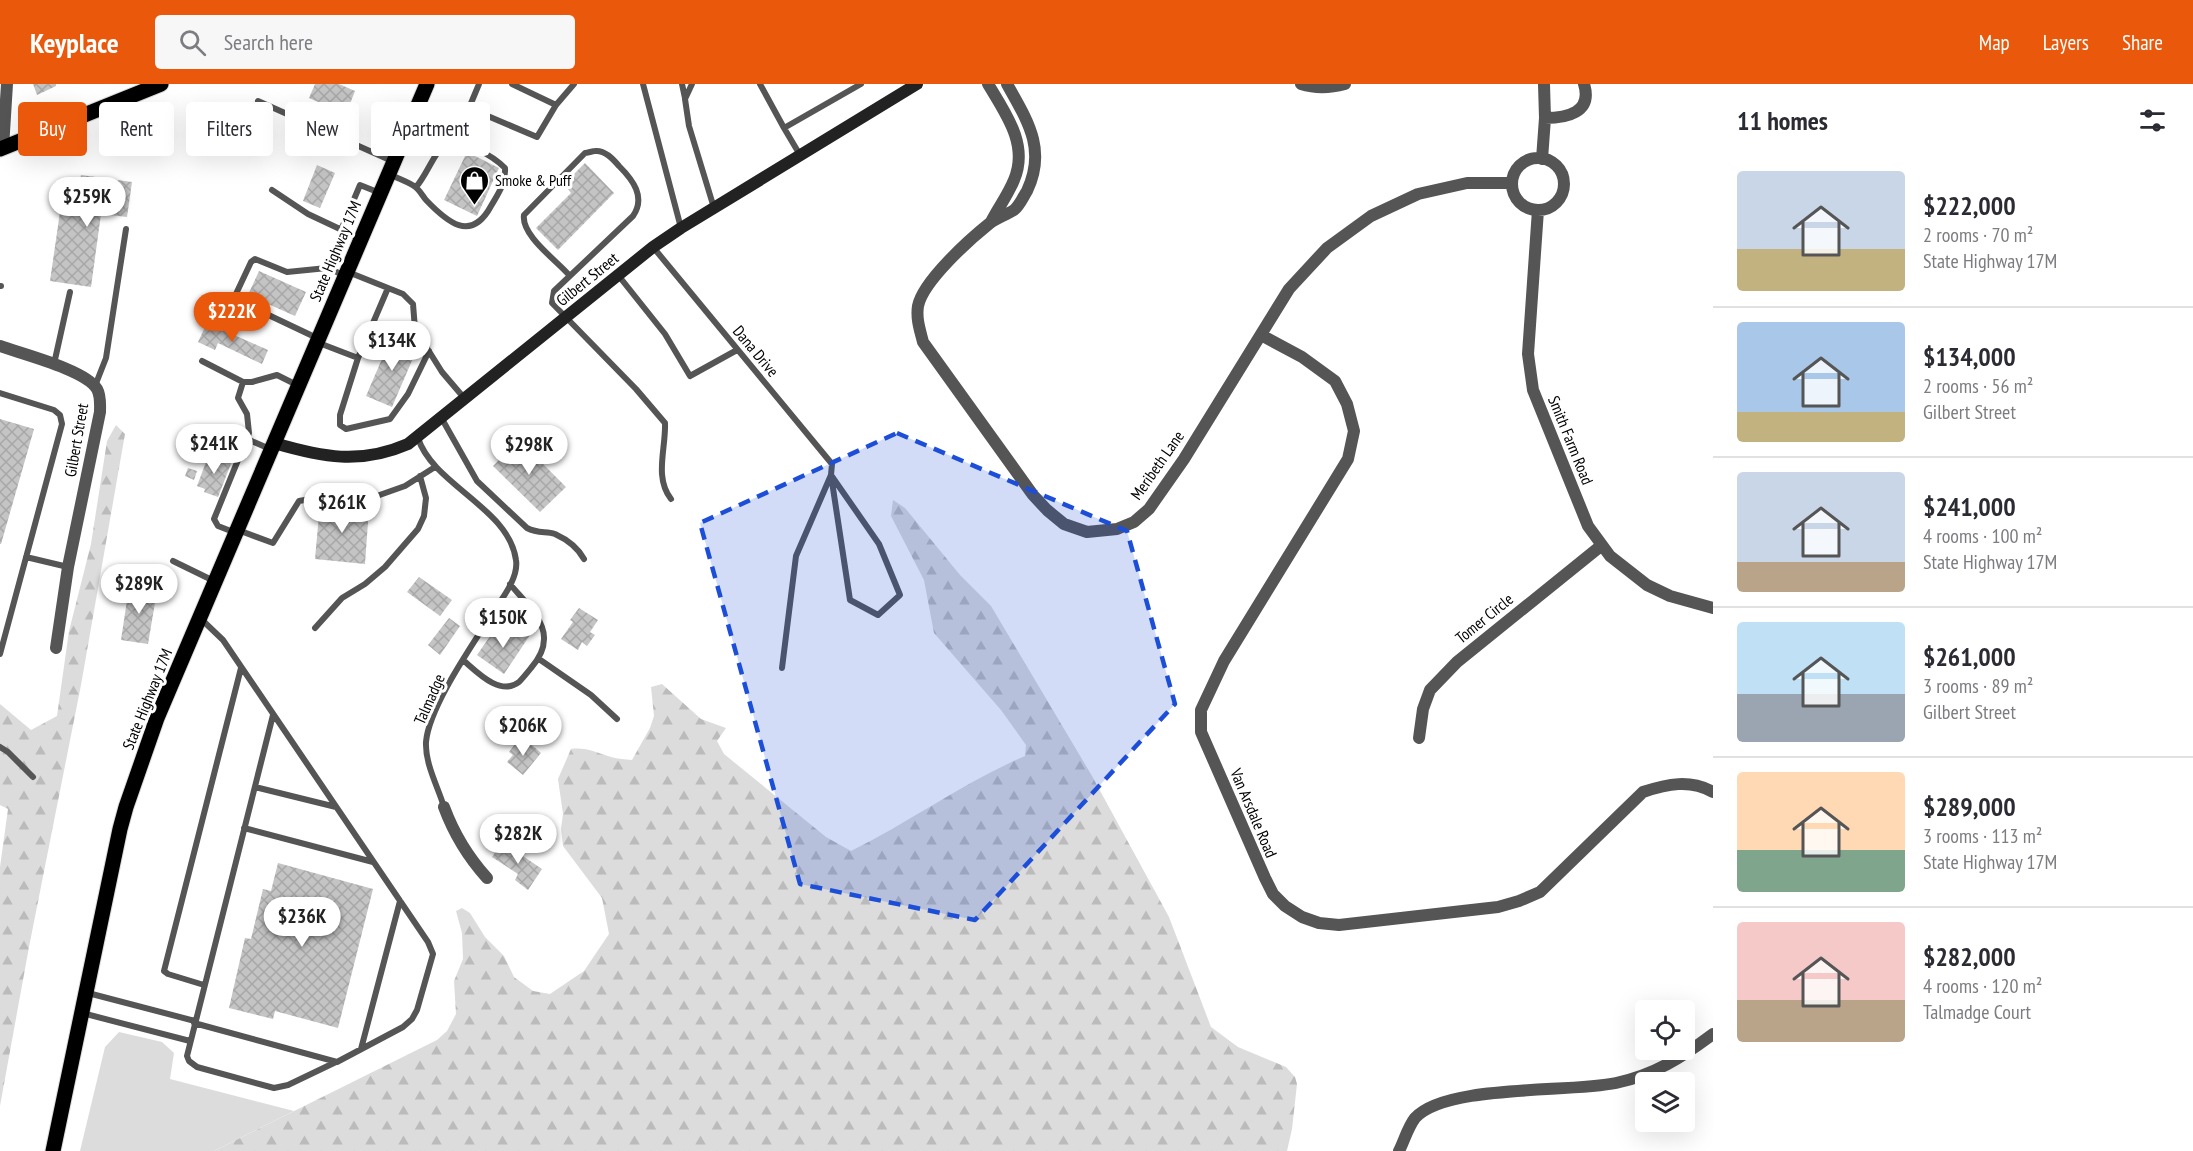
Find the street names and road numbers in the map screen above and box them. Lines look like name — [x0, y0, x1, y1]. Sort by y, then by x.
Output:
street label: State Highway 17M — [305, 198, 365, 304]
street label: Gilbert Street — [552, 247, 623, 310]
street label: Dana Drive — [729, 321, 783, 381]
street label: Smith Farm Road — [1544, 393, 1598, 487]
street label: Gilbert Street — [60, 401, 92, 478]
street label: Meribeth Lane — [1126, 427, 1188, 503]
street label: Tomer Circle — [1451, 589, 1517, 647]
street label: State Highway 17M — [118, 646, 176, 752]
street label: Talmadge — [409, 671, 449, 727]
street label: Van Arsdale Road — [1226, 765, 1282, 861]

